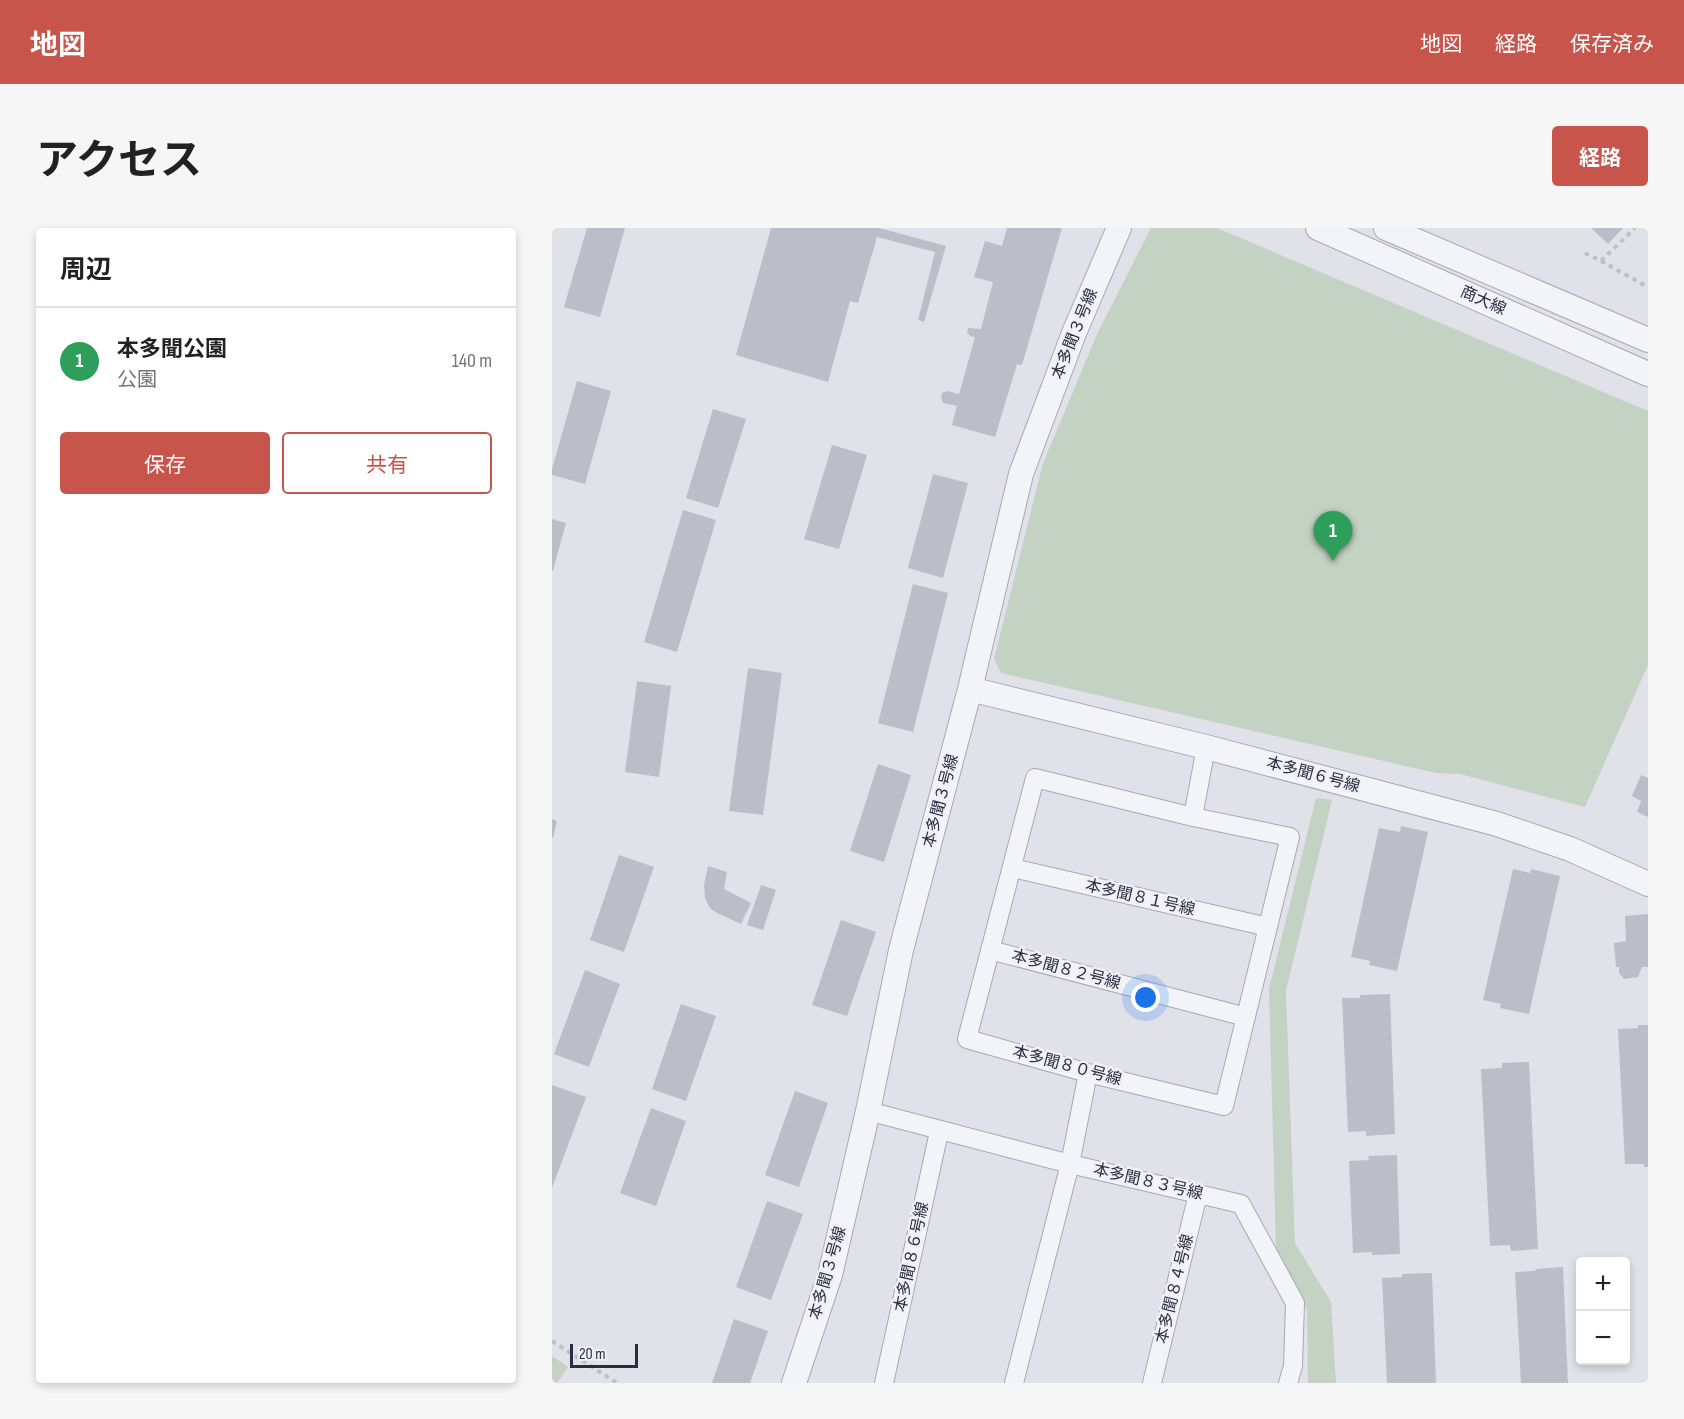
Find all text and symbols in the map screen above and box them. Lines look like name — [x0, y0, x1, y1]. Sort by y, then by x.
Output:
text: 地図 — [30, 29, 86, 62]
text: 地図 — [1420, 32, 1462, 57]
text: 経路 — [1495, 32, 1537, 57]
text: 保存済み — [1570, 32, 1654, 57]
button: 経路 — [1552, 126, 1648, 186]
text: アクセス — [36, 136, 202, 187]
text: 周辺 — [60, 255, 112, 286]
street label: 商大線 — [1457, 283, 1509, 319]
street label: 本多聞３号線 — [1048, 286, 1102, 382]
text: 本多聞公園 — [117, 336, 227, 363]
text: 1 — [76, 349, 83, 373]
text: 140 m — [452, 349, 492, 373]
text: 公園 — [117, 368, 157, 392]
button: 保存 — [60, 432, 270, 494]
button: 共有 — [282, 432, 492, 494]
pin: 1 — [1314, 512, 1352, 561]
street label: 本多聞３号線 — [919, 752, 963, 850]
street label: 本多聞６号線 — [1264, 753, 1362, 797]
street label: 本多聞８１号線 — [1083, 876, 1197, 920]
street label: 本多聞８２号線 — [1009, 946, 1123, 994]
your location — [1131, 983, 1160, 1012]
street label: 本多聞８０号線 — [1010, 1042, 1124, 1090]
street label: 本多聞８３号線 — [1091, 1160, 1205, 1204]
street label: 本多聞８６号線 — [891, 1200, 933, 1314]
street label: 本多聞３号線 — [806, 1224, 850, 1322]
street label: 本多聞８４号線 — [1152, 1232, 1198, 1346]
map controls — [1576, 1257, 1630, 1365]
button: + — [1576, 1257, 1630, 1311]
button: − — [1576, 1311, 1630, 1365]
scale bar — [570, 1341, 638, 1368]
text: 20 m — [579, 1345, 606, 1364]

